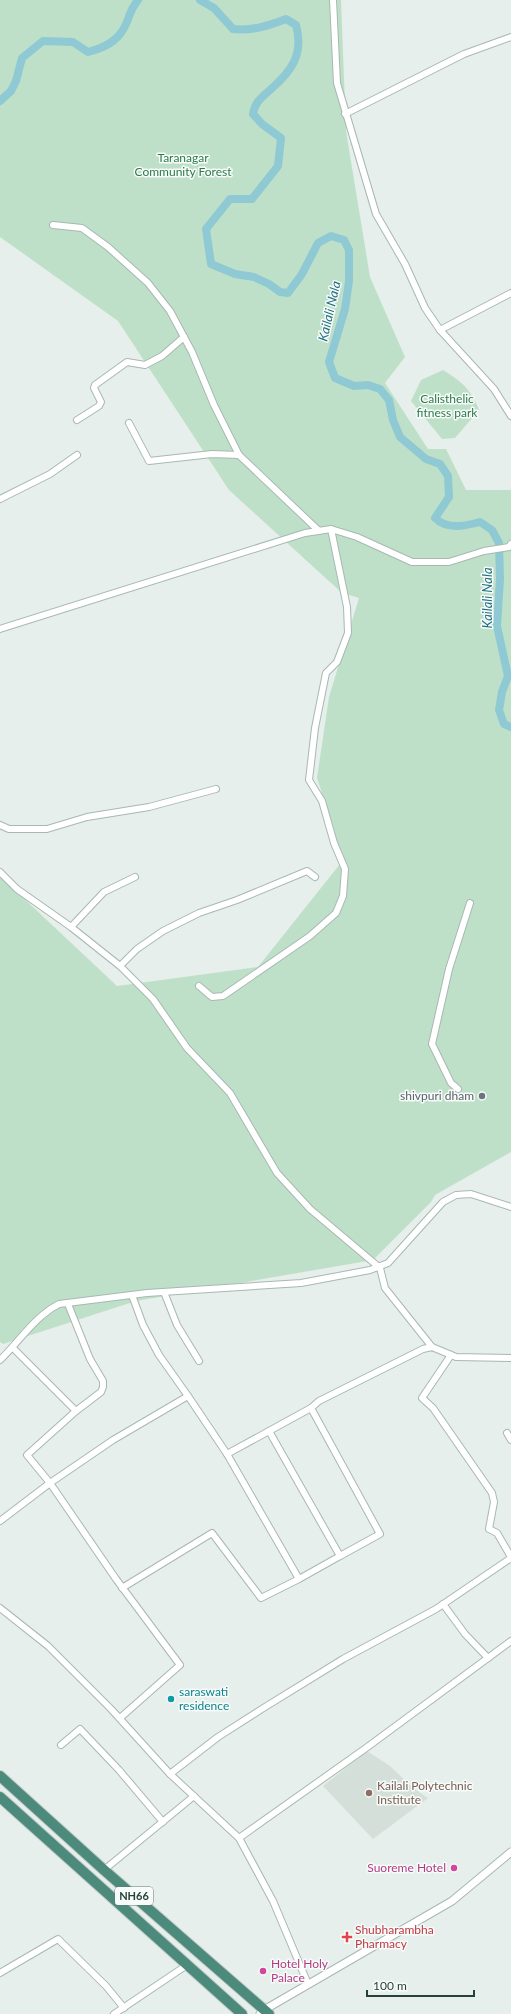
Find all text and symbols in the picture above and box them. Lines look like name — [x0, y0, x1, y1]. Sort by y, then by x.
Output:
park label: Taranagar Community Forest — [135, 150, 232, 179]
water label: Kailali Nala — [314, 279, 344, 343]
park label: Calisthelic fitness park — [417, 391, 478, 420]
water label: Kailali Nala — [479, 567, 495, 629]
place label: shivpuri dham — [400, 1088, 474, 1103]
marker: shivpuri dham — [477, 1091, 487, 1101]
place label: saraswati residence — [179, 1684, 229, 1713]
marker: saraswati residence — [166, 1694, 176, 1704]
place label: Kailali Polytechnic Institute — [377, 1778, 473, 1807]
marker: Kailali Polytechnic Institute — [364, 1788, 374, 1798]
place label: Suoreme Hotel — [367, 1860, 446, 1875]
marker: Suoreme Hotel — [449, 1863, 459, 1873]
road number: NH66 — [115, 1887, 153, 1905]
place label: Shubharambha Pharmacy — [355, 1922, 434, 1951]
marker: Shubharambha Pharmacy — [342, 1932, 352, 1942]
place label: Hotel Holy Palace — [271, 1956, 329, 1985]
marker: Hotel Holy Palace — [258, 1966, 268, 1976]
scale bar — [367, 1972, 474, 1998]
text: 100 m — [373, 1978, 407, 1993]

